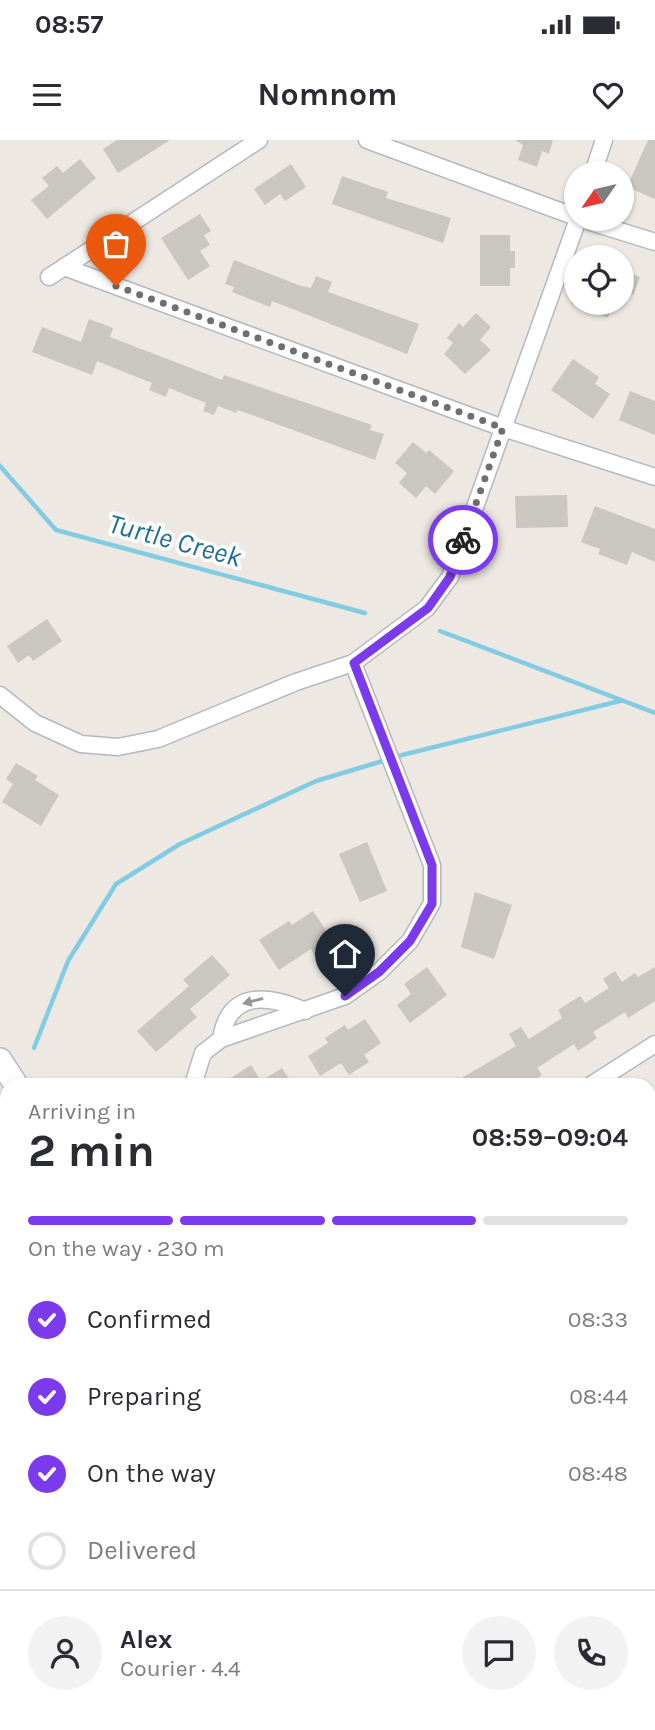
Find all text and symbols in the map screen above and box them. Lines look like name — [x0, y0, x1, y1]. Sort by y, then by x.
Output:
text: 08:57 — [35, 9, 103, 40]
icon: menu — [28, 76, 66, 114]
text: Nomnom — [258, 76, 397, 113]
icon: heart — [589, 76, 627, 114]
north arrow — [564, 161, 634, 231]
map controls — [564, 161, 634, 315]
pin — [86, 214, 146, 286]
icon: bag — [97, 225, 135, 263]
button: locate — [564, 245, 634, 315]
courier — [428, 505, 498, 575]
water label: Turtle Creek — [105, 506, 246, 574]
icon: bike — [444, 521, 482, 559]
pin — [315, 924, 375, 996]
icon: home — [326, 935, 364, 973]
one-way arrow — [242, 996, 264, 1007]
text: Arriving in — [28, 1098, 136, 1125]
text: 08:59–09:04 — [472, 1122, 628, 1153]
text: 2 min — [28, 1124, 155, 1178]
text: On the way · 230 m — [28, 1235, 225, 1262]
icon: check — [28, 1301, 66, 1339]
text: Confirmed — [87, 1304, 212, 1335]
text: 08:33 — [568, 1306, 628, 1333]
icon: check — [28, 1378, 66, 1416]
text: Preparing — [87, 1381, 201, 1412]
text: 08:44 — [569, 1383, 628, 1410]
icon: check — [28, 1455, 66, 1493]
text: On the way — [87, 1458, 216, 1489]
text: 08:48 — [568, 1460, 628, 1487]
text: Delivered — [87, 1535, 197, 1566]
button: person — [28, 1616, 102, 1690]
button: chat — [462, 1616, 536, 1690]
button: phone — [554, 1616, 628, 1690]
text: Alex — [120, 1624, 172, 1655]
text: Courier · 4.4 — [120, 1655, 241, 1682]

